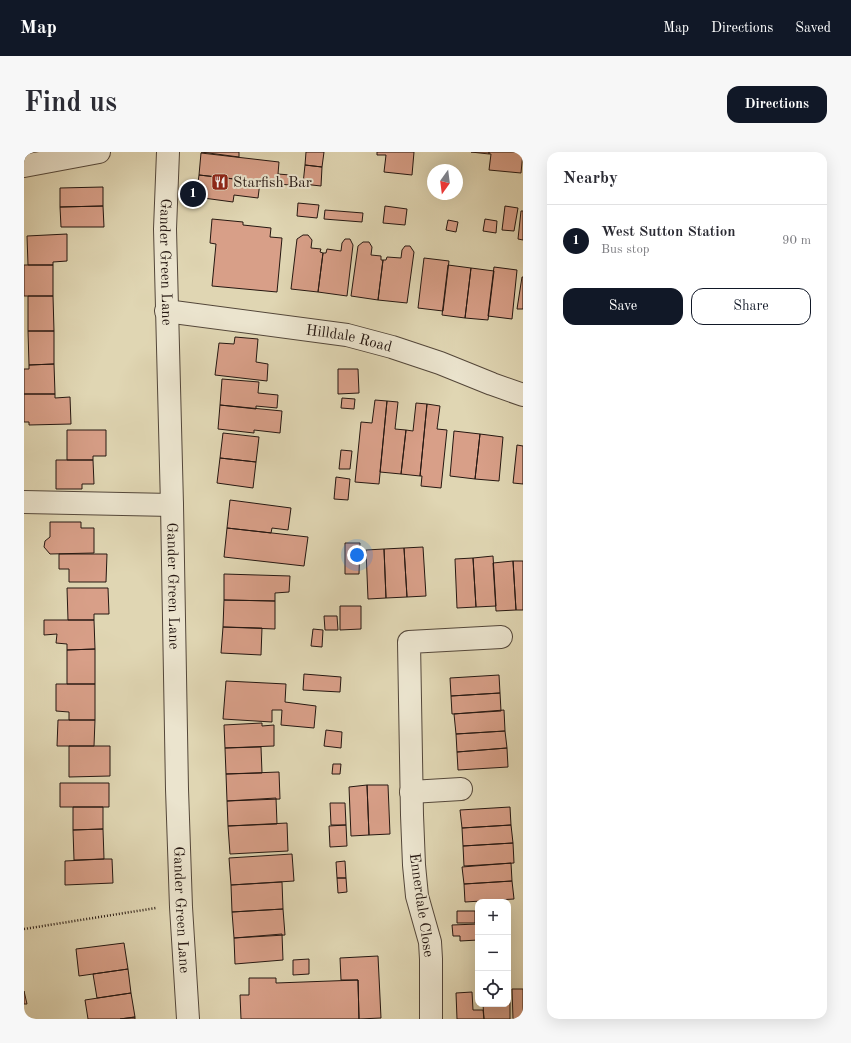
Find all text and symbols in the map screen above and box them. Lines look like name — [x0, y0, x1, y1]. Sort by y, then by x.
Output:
text: Map — [20, 19, 57, 38]
text: Map — [663, 21, 689, 35]
text: Directions — [711, 21, 773, 35]
text: Saved — [795, 21, 831, 35]
button: Directions — [727, 86, 827, 123]
text: Find us — [24, 90, 117, 118]
north arrow — [427, 164, 463, 200]
text: Nearby — [563, 170, 618, 187]
restaurant icon: Starfish Bar — [210, 172, 230, 192]
place label: Starfish Bar — [233, 176, 312, 191]
pin: 1 — [180, 179, 206, 209]
street label: Gander Green Lane — [156, 198, 173, 326]
text: West Sutton Station — [601, 225, 736, 240]
text: 1 — [572, 234, 580, 247]
text: 90 m — [782, 234, 811, 247]
text: Bus stop — [601, 243, 650, 256]
button: Save — [563, 288, 683, 325]
button: Share — [691, 288, 811, 325]
street label: Hilldale Road — [305, 324, 394, 356]
street label: Gander Green Lane — [163, 522, 181, 650]
your location — [347, 545, 367, 565]
street label: Gander Green Lane — [170, 846, 191, 974]
street label: Ennerdale Close — [406, 852, 435, 958]
map controls — [475, 899, 511, 1007]
button: + — [475, 899, 511, 935]
button: − — [475, 935, 511, 971]
button: locate — [475, 971, 511, 1007]

